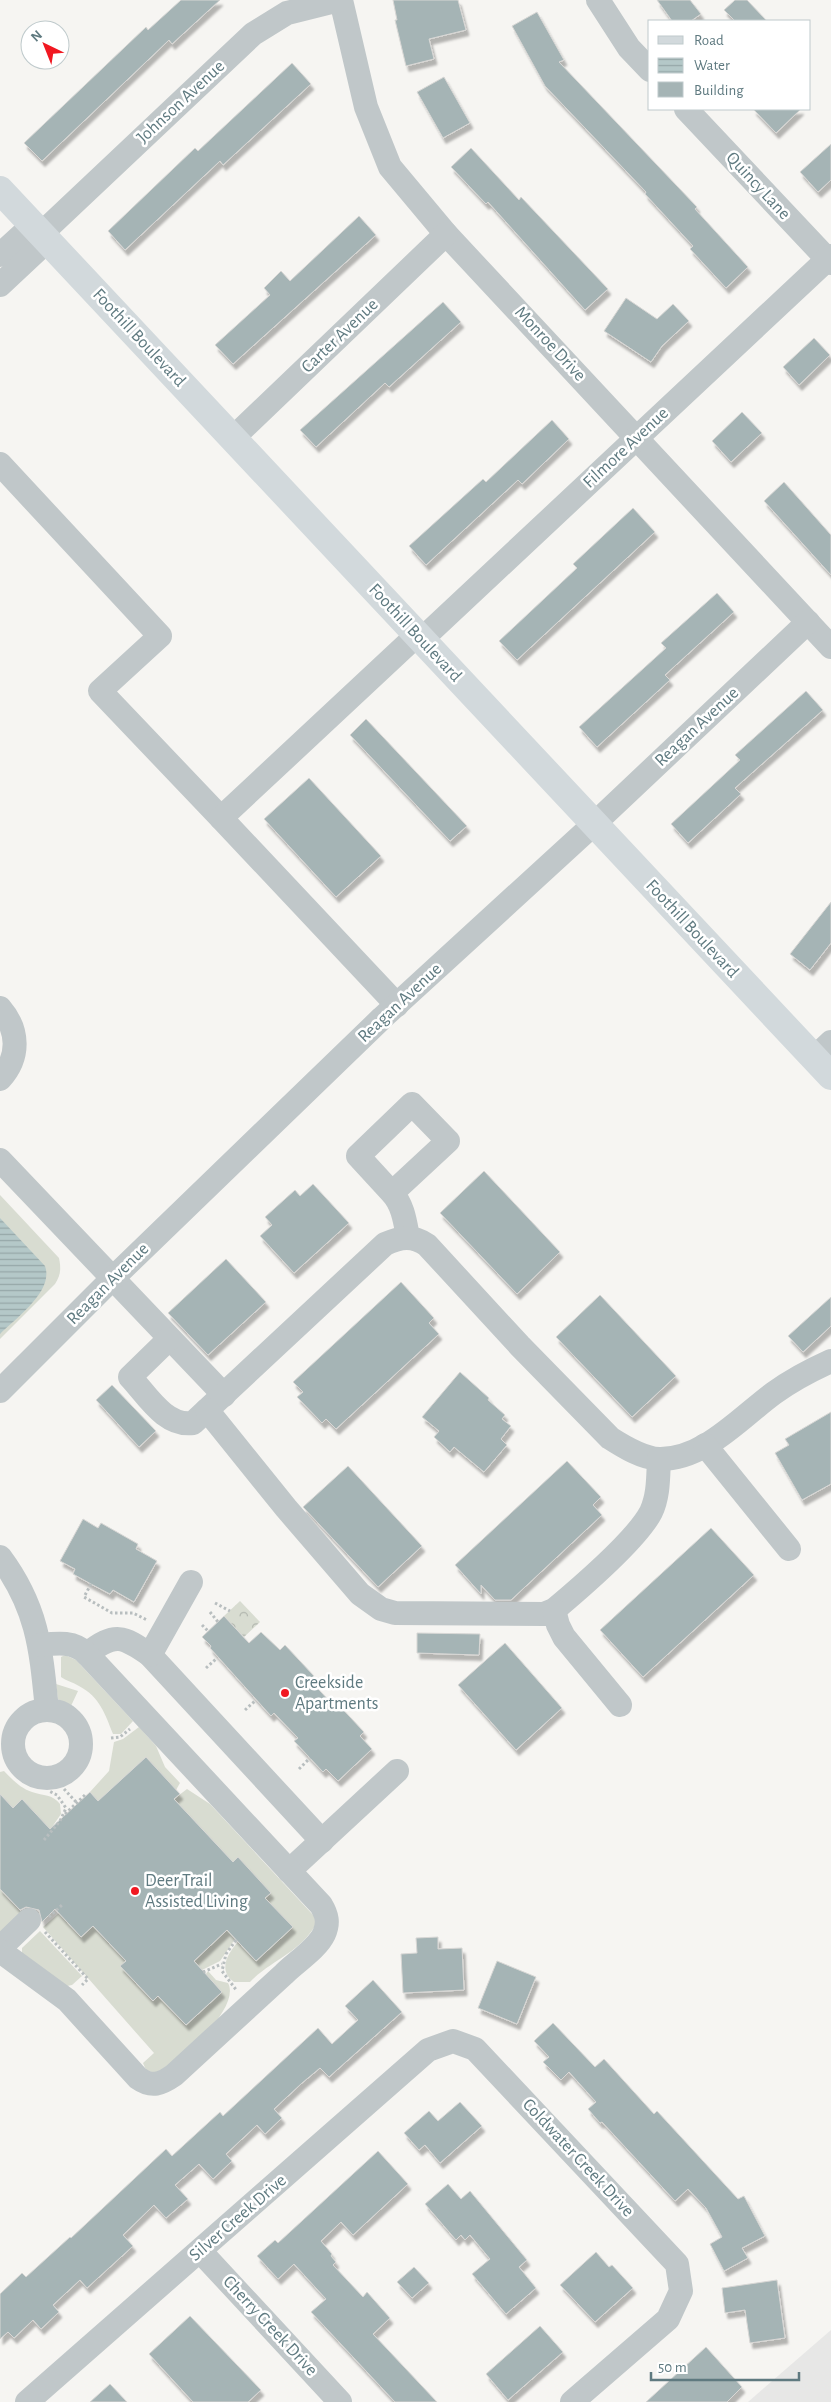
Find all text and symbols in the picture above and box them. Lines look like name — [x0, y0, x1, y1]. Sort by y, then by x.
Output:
north arrow — [20, 20, 70, 70]
legend — [648, 20, 811, 110]
text: N — [28, 28, 45, 45]
text: Road — [694, 33, 724, 48]
street label: Johnson Avenue — [134, 57, 228, 147]
text: Water — [694, 58, 730, 73]
text: Building — [694, 83, 744, 98]
street label: Quincy Lane — [722, 149, 794, 223]
street label: Foothill Boulevard — [89, 285, 189, 391]
street label: Carter Avenue — [298, 295, 382, 377]
street label: Monroe Drive — [511, 303, 589, 385]
street label: Filmore Avenue — [580, 404, 672, 492]
street label: Foothill Boulevard — [365, 580, 465, 686]
street label: Reagan Avenue — [652, 684, 742, 770]
street label: Foothill Boulevard — [642, 876, 742, 982]
street label: Reagan Avenue — [355, 960, 445, 1046]
street label: Reagan Avenue — [64, 1240, 152, 1328]
place label: Creekside Apartments — [295, 1674, 378, 1713]
marker: Creekside Apartments — [279, 1687, 291, 1699]
place label: Deer Trail Assisted Living — [145, 1872, 248, 1911]
marker: Deer Trail Assisted Living — [129, 1885, 141, 1897]
street label: Coldwater Creek Drive — [519, 2095, 637, 2221]
street label: Silver Creek Drive — [186, 2171, 290, 2265]
street label: Cherry Creek Drive — [219, 2272, 321, 2380]
scale bar — [651, 2350, 798, 2382]
text: 50 m — [658, 2360, 687, 2375]

